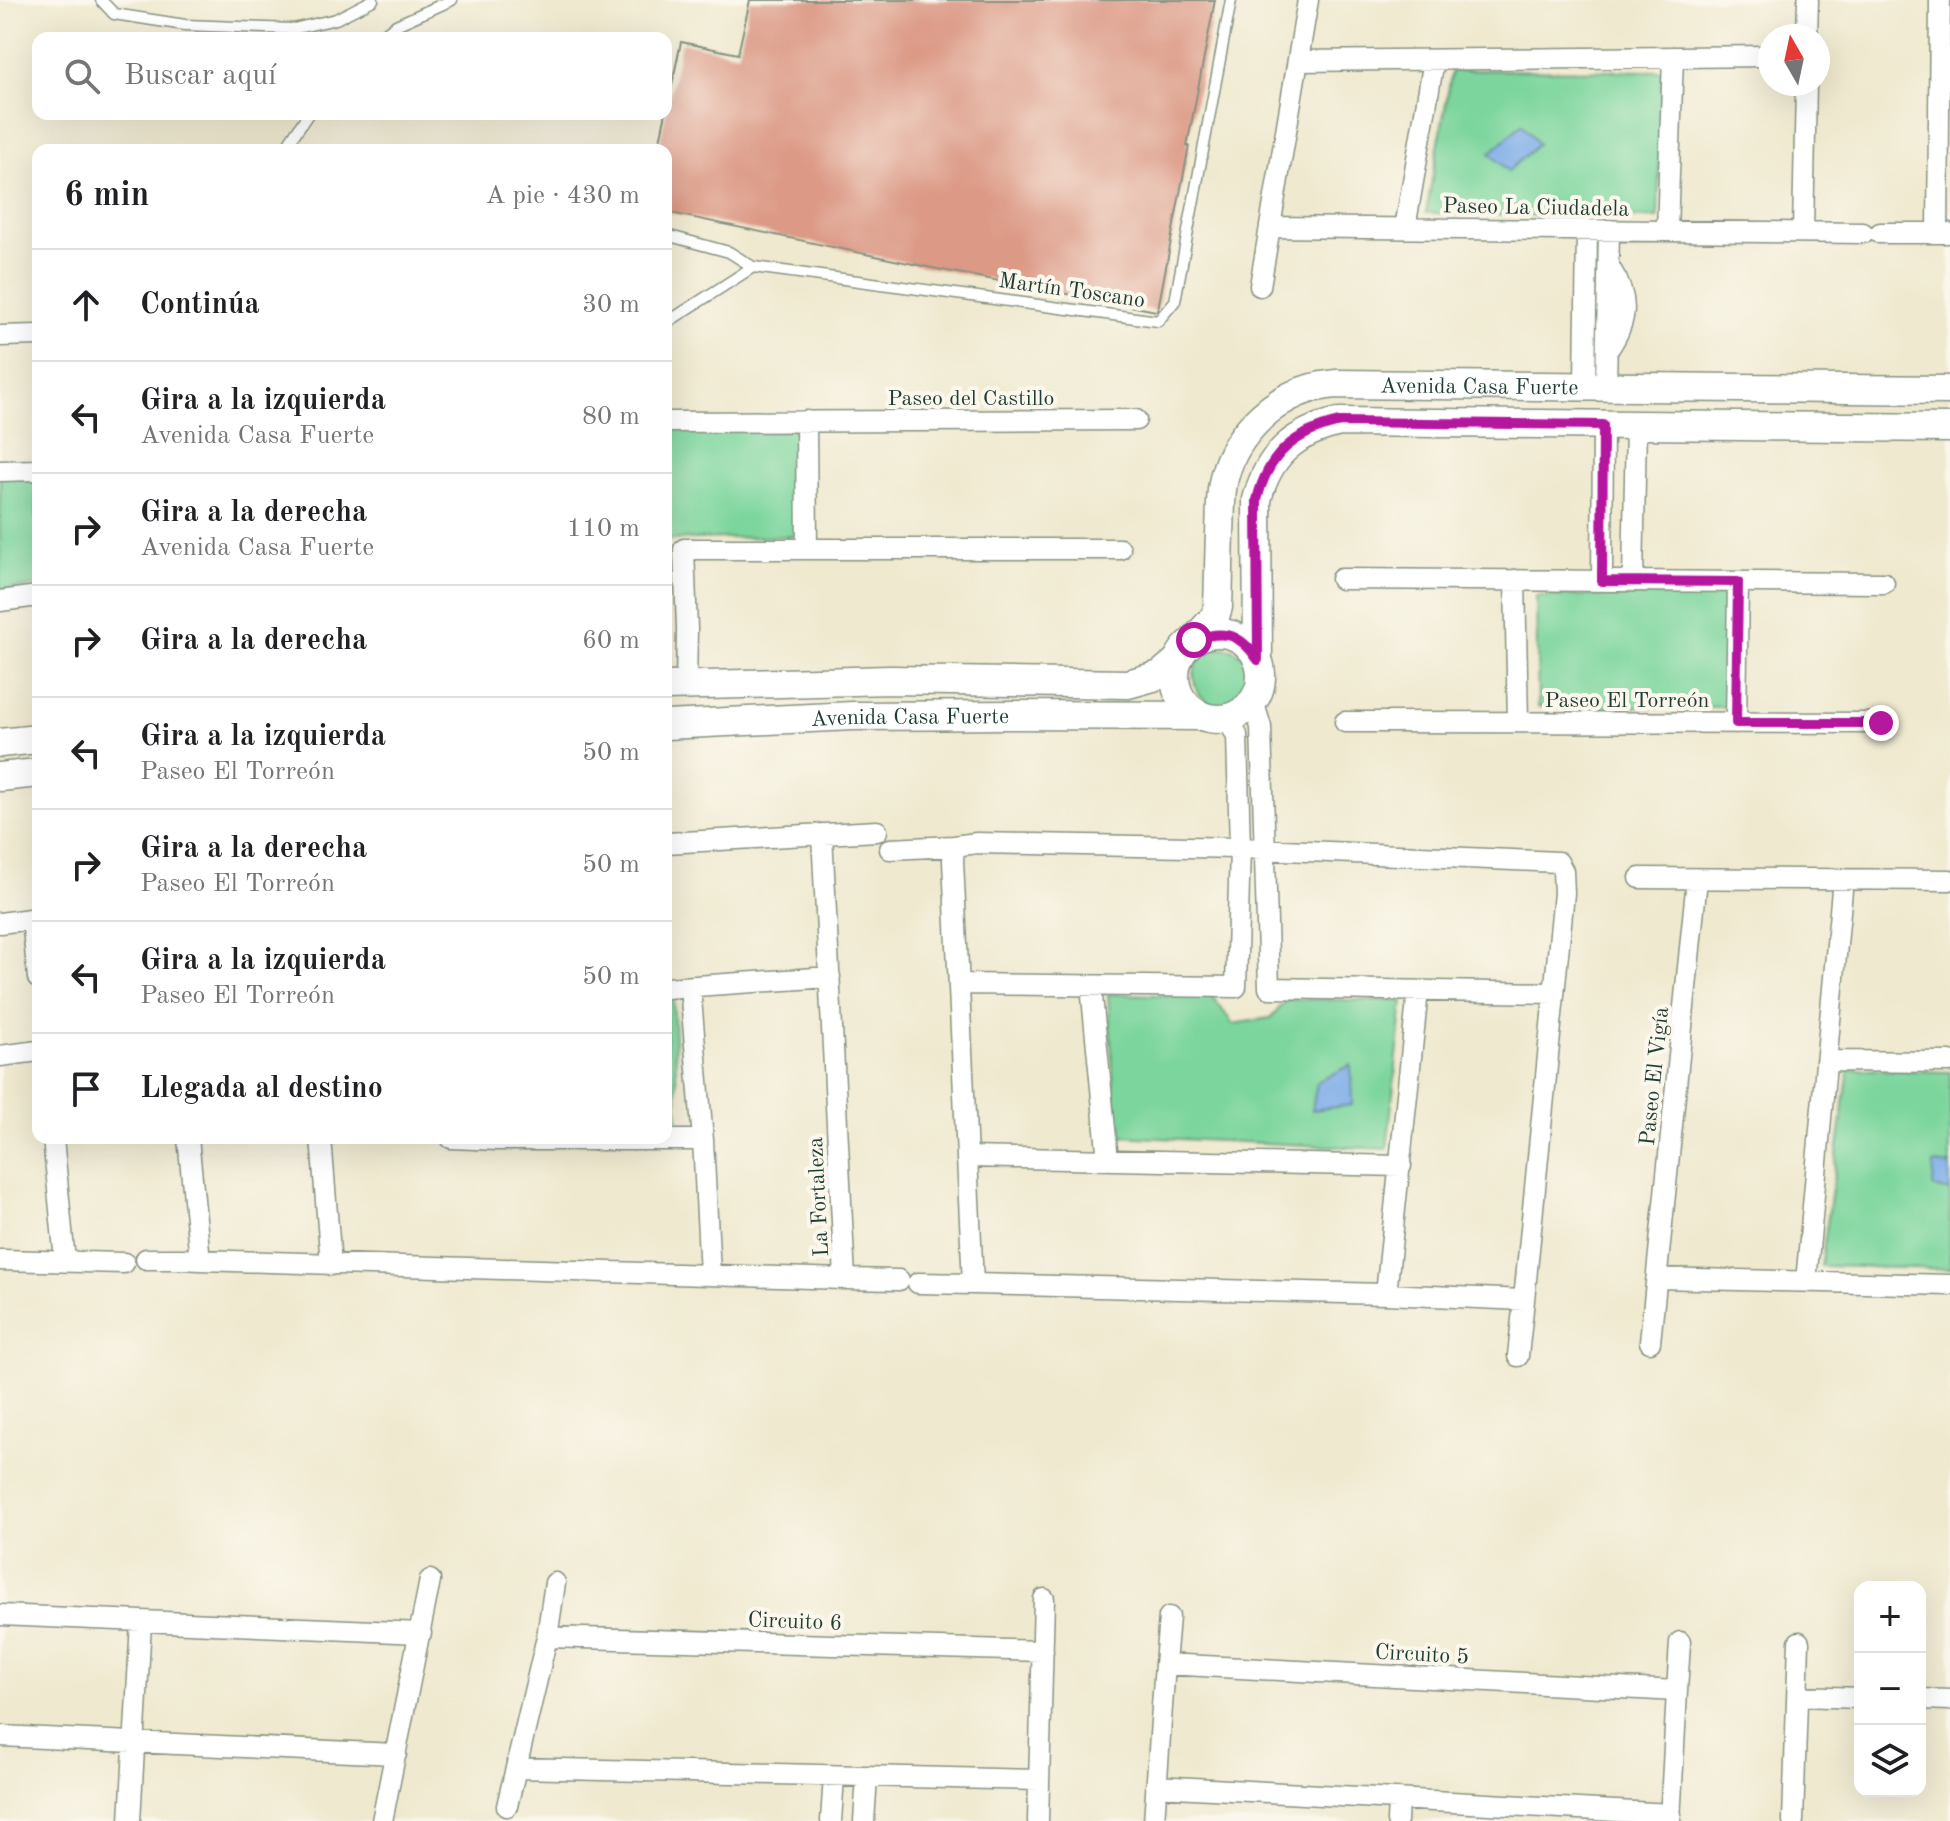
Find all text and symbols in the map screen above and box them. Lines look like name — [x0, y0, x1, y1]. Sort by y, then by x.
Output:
north arrow — [1758, 24, 1830, 96]
search box — [32, 32, 672, 120]
icon: search — [60, 54, 104, 98]
text: Buscar aquí — [124, 61, 276, 91]
text: 6 min — [64, 179, 149, 213]
text: A pie · 430 m — [485, 183, 640, 209]
street label: Paseo La Ciudadela — [1443, 195, 1630, 221]
street label: Martín Toscano — [997, 270, 1147, 312]
icon: ahead — [64, 283, 108, 327]
text: Continúa — [140, 290, 260, 320]
text: 30 m — [582, 292, 640, 318]
street label: Avenida Casa Fuerte — [1380, 375, 1579, 399]
text: Gira a la izquierda — [140, 386, 386, 416]
street label: Paseo del Castillo — [888, 388, 1054, 410]
icon: left — [64, 395, 108, 439]
text: 80 m — [582, 404, 640, 430]
text: Avenida Casa Fuerte — [140, 423, 374, 449]
text: Gira a la derecha — [140, 498, 367, 528]
icon: right — [64, 507, 108, 551]
text: 110 m — [567, 516, 640, 542]
text: Avenida Casa Fuerte — [140, 535, 374, 561]
icon: right — [64, 619, 108, 663]
route start — [1176, 622, 1212, 658]
text: Gira a la derecha — [140, 626, 367, 656]
text: 60 m — [582, 628, 640, 654]
street label: Paseo El Torreón — [1545, 690, 1710, 712]
route end — [1863, 705, 1899, 741]
street label: Avenida Casa Fuerte — [810, 706, 1009, 731]
text: Gira a la izquierda — [140, 722, 386, 752]
icon: left — [64, 731, 108, 775]
text: 50 m — [582, 740, 640, 766]
text: Paseo El Torreón — [140, 759, 335, 785]
text: Gira a la derecha — [140, 834, 367, 864]
icon: right — [64, 843, 108, 887]
text: 50 m — [582, 852, 640, 878]
text: Paseo El Torreón — [140, 871, 335, 897]
text: Gira a la izquierda — [140, 946, 386, 976]
icon: left — [64, 955, 108, 999]
text: 50 m — [582, 964, 640, 990]
text: Paseo El Torreón — [140, 983, 335, 1009]
street label: Paseo El Vigía — [1637, 1006, 1673, 1147]
icon: arrive — [64, 1067, 108, 1111]
text: Llegada al destino — [140, 1074, 383, 1104]
street label: La Fortaleza — [805, 1136, 833, 1257]
map controls — [1854, 1581, 1926, 1797]
button: + — [1854, 1581, 1926, 1653]
street label: Circuito 6 — [747, 1609, 843, 1635]
street label: Circuito 5 — [1374, 1642, 1470, 1668]
button: − — [1854, 1653, 1926, 1725]
button: layers — [1854, 1725, 1926, 1797]

